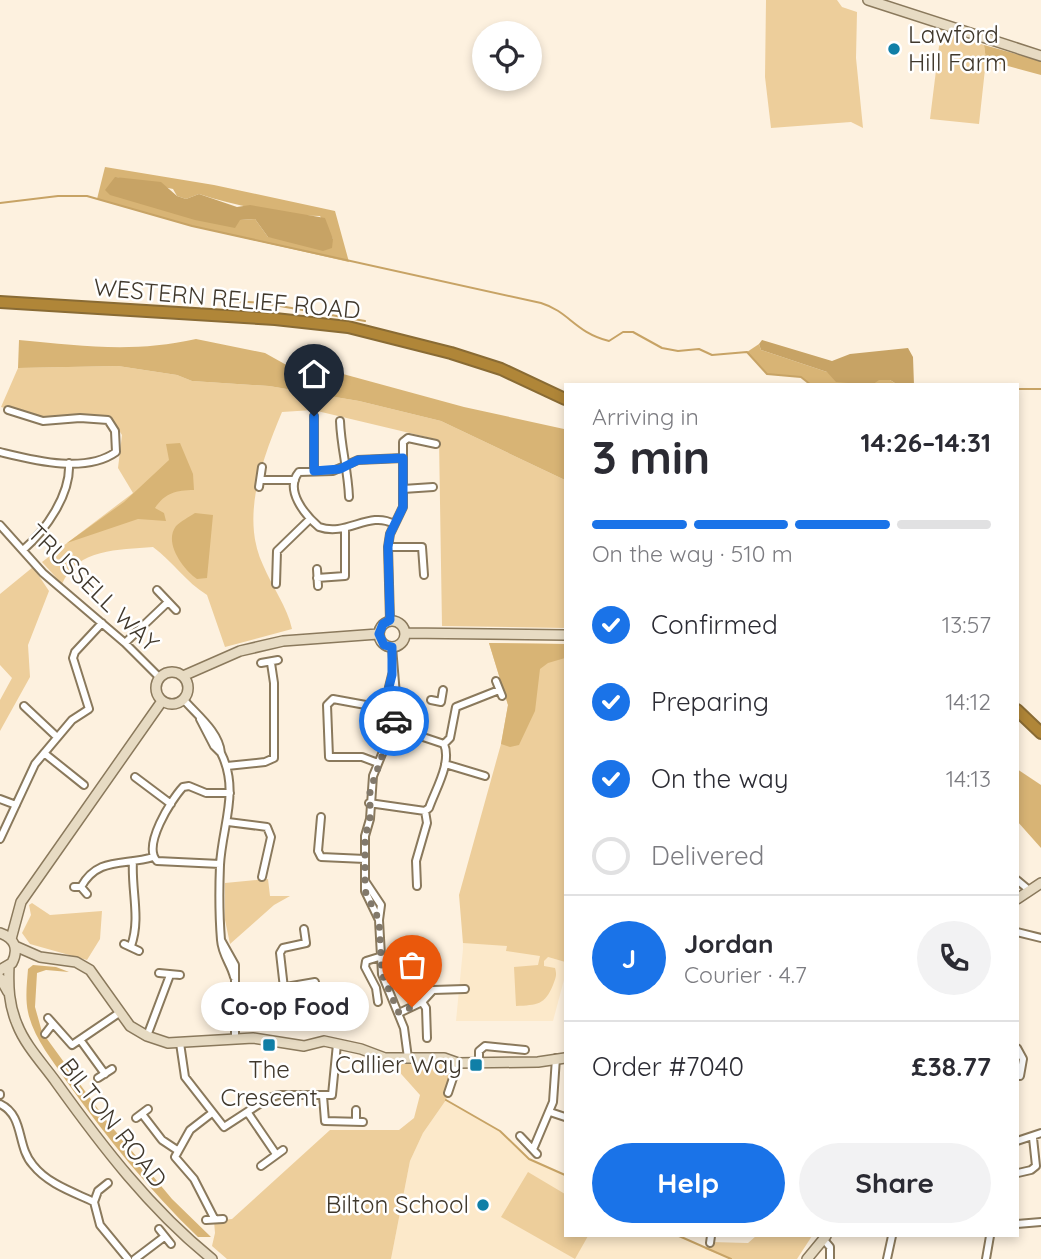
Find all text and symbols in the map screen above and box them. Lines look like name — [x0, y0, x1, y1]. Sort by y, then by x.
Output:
place label: Lawford Hill Farm — [908, 19, 1007, 77]
map controls — [472, 21, 542, 91]
button: locate — [472, 21, 542, 91]
marker: Lawford Hill Farm — [886, 41, 902, 57]
street label: WESTERN RELIEF ROAD — [92, 271, 362, 325]
pin — [284, 344, 344, 416]
icon: home — [295, 355, 333, 393]
text: Arriving in — [592, 402, 699, 431]
text: 14:26–14:31 — [860, 426, 991, 459]
text: 3 min — [592, 428, 710, 486]
street label: TRUSSELL WAY — [22, 517, 165, 657]
text: On the way · 510 m — [592, 539, 793, 568]
icon: check — [592, 606, 630, 644]
text: Confirmed — [651, 608, 778, 641]
text: 13:57 — [942, 610, 991, 639]
icon: check — [592, 683, 630, 721]
text: Preparing — [651, 685, 769, 718]
courier — [359, 686, 429, 756]
text: 14:12 — [945, 687, 991, 716]
icon: car — [375, 702, 413, 740]
icon: check — [592, 760, 630, 798]
text: On the way — [651, 762, 789, 795]
text: 14:13 — [946, 764, 991, 793]
text: Delivered — [651, 839, 764, 872]
button: phone — [917, 921, 991, 995]
text: Jordan — [684, 927, 773, 960]
pin — [382, 935, 442, 1007]
text: J — [622, 942, 636, 975]
icon: bag — [393, 946, 431, 984]
text: Courier · 4.7 — [684, 960, 807, 989]
callout: Co-op Food — [202, 982, 370, 1032]
text: Co-op Food — [221, 992, 349, 1021]
marker: The Crescent — [261, 1037, 277, 1053]
place label: Callier Way — [335, 1049, 462, 1079]
text: Order #7040 — [592, 1050, 744, 1083]
text: £38.77 — [912, 1050, 991, 1083]
street label: BILTON ROAD — [54, 1052, 174, 1193]
place label: The Crescent — [220, 1054, 318, 1112]
marker: Callier Way — [468, 1057, 484, 1073]
button: Help — [592, 1143, 785, 1223]
button: Share — [799, 1143, 991, 1223]
place label: Bilton School — [326, 1189, 469, 1219]
marker: Bilton School — [475, 1197, 491, 1213]

